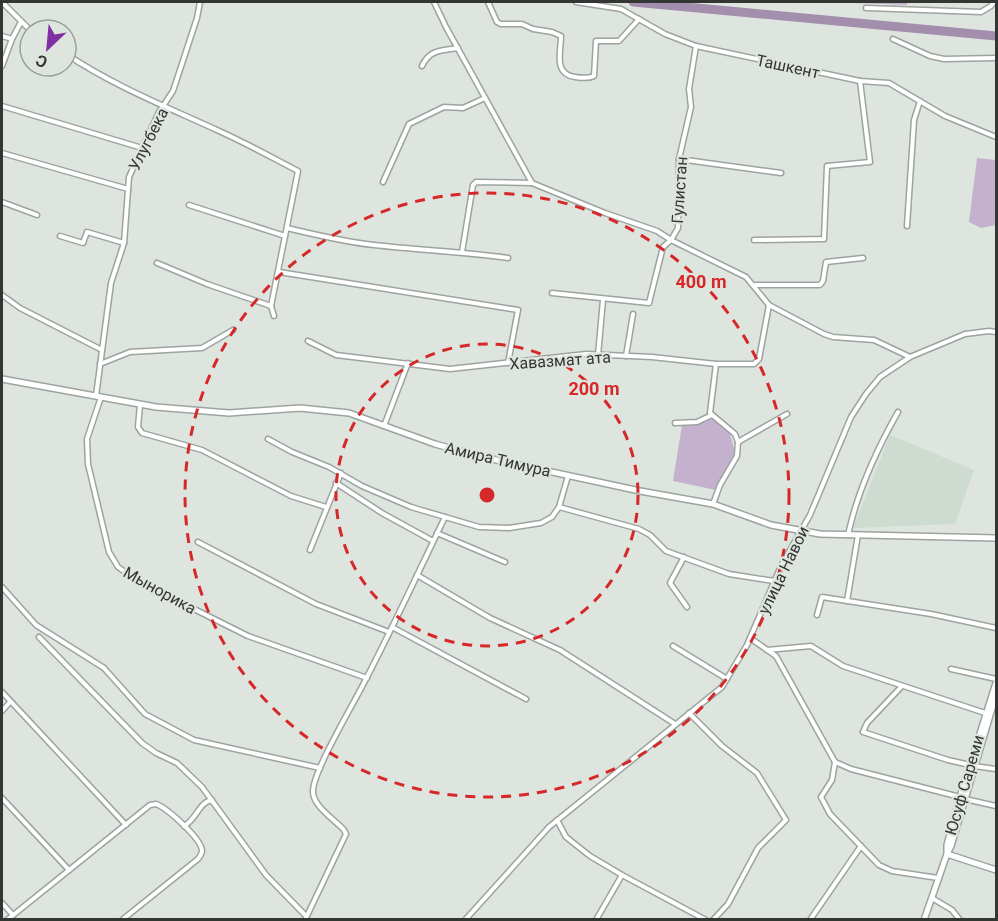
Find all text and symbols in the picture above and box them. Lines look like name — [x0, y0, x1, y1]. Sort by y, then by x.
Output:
north arrow — [18, 18, 78, 78]
text: С — [33, 50, 51, 72]
street label: Ташкент — [754, 51, 822, 83]
street label: Улугбека — [125, 105, 172, 174]
street label: Гулистан — [668, 156, 691, 224]
text: 400 m — [675, 271, 727, 292]
street label: Хавазмат ата — [509, 347, 611, 374]
text: 200 m — [568, 378, 620, 399]
street label: Амира Тимура — [443, 438, 553, 481]
centre of rings — [477, 485, 497, 505]
street label: улица Навои — [754, 523, 813, 617]
street label: Мынорика — [120, 563, 199, 618]
street label: Юсуф Сареми — [941, 733, 988, 837]

